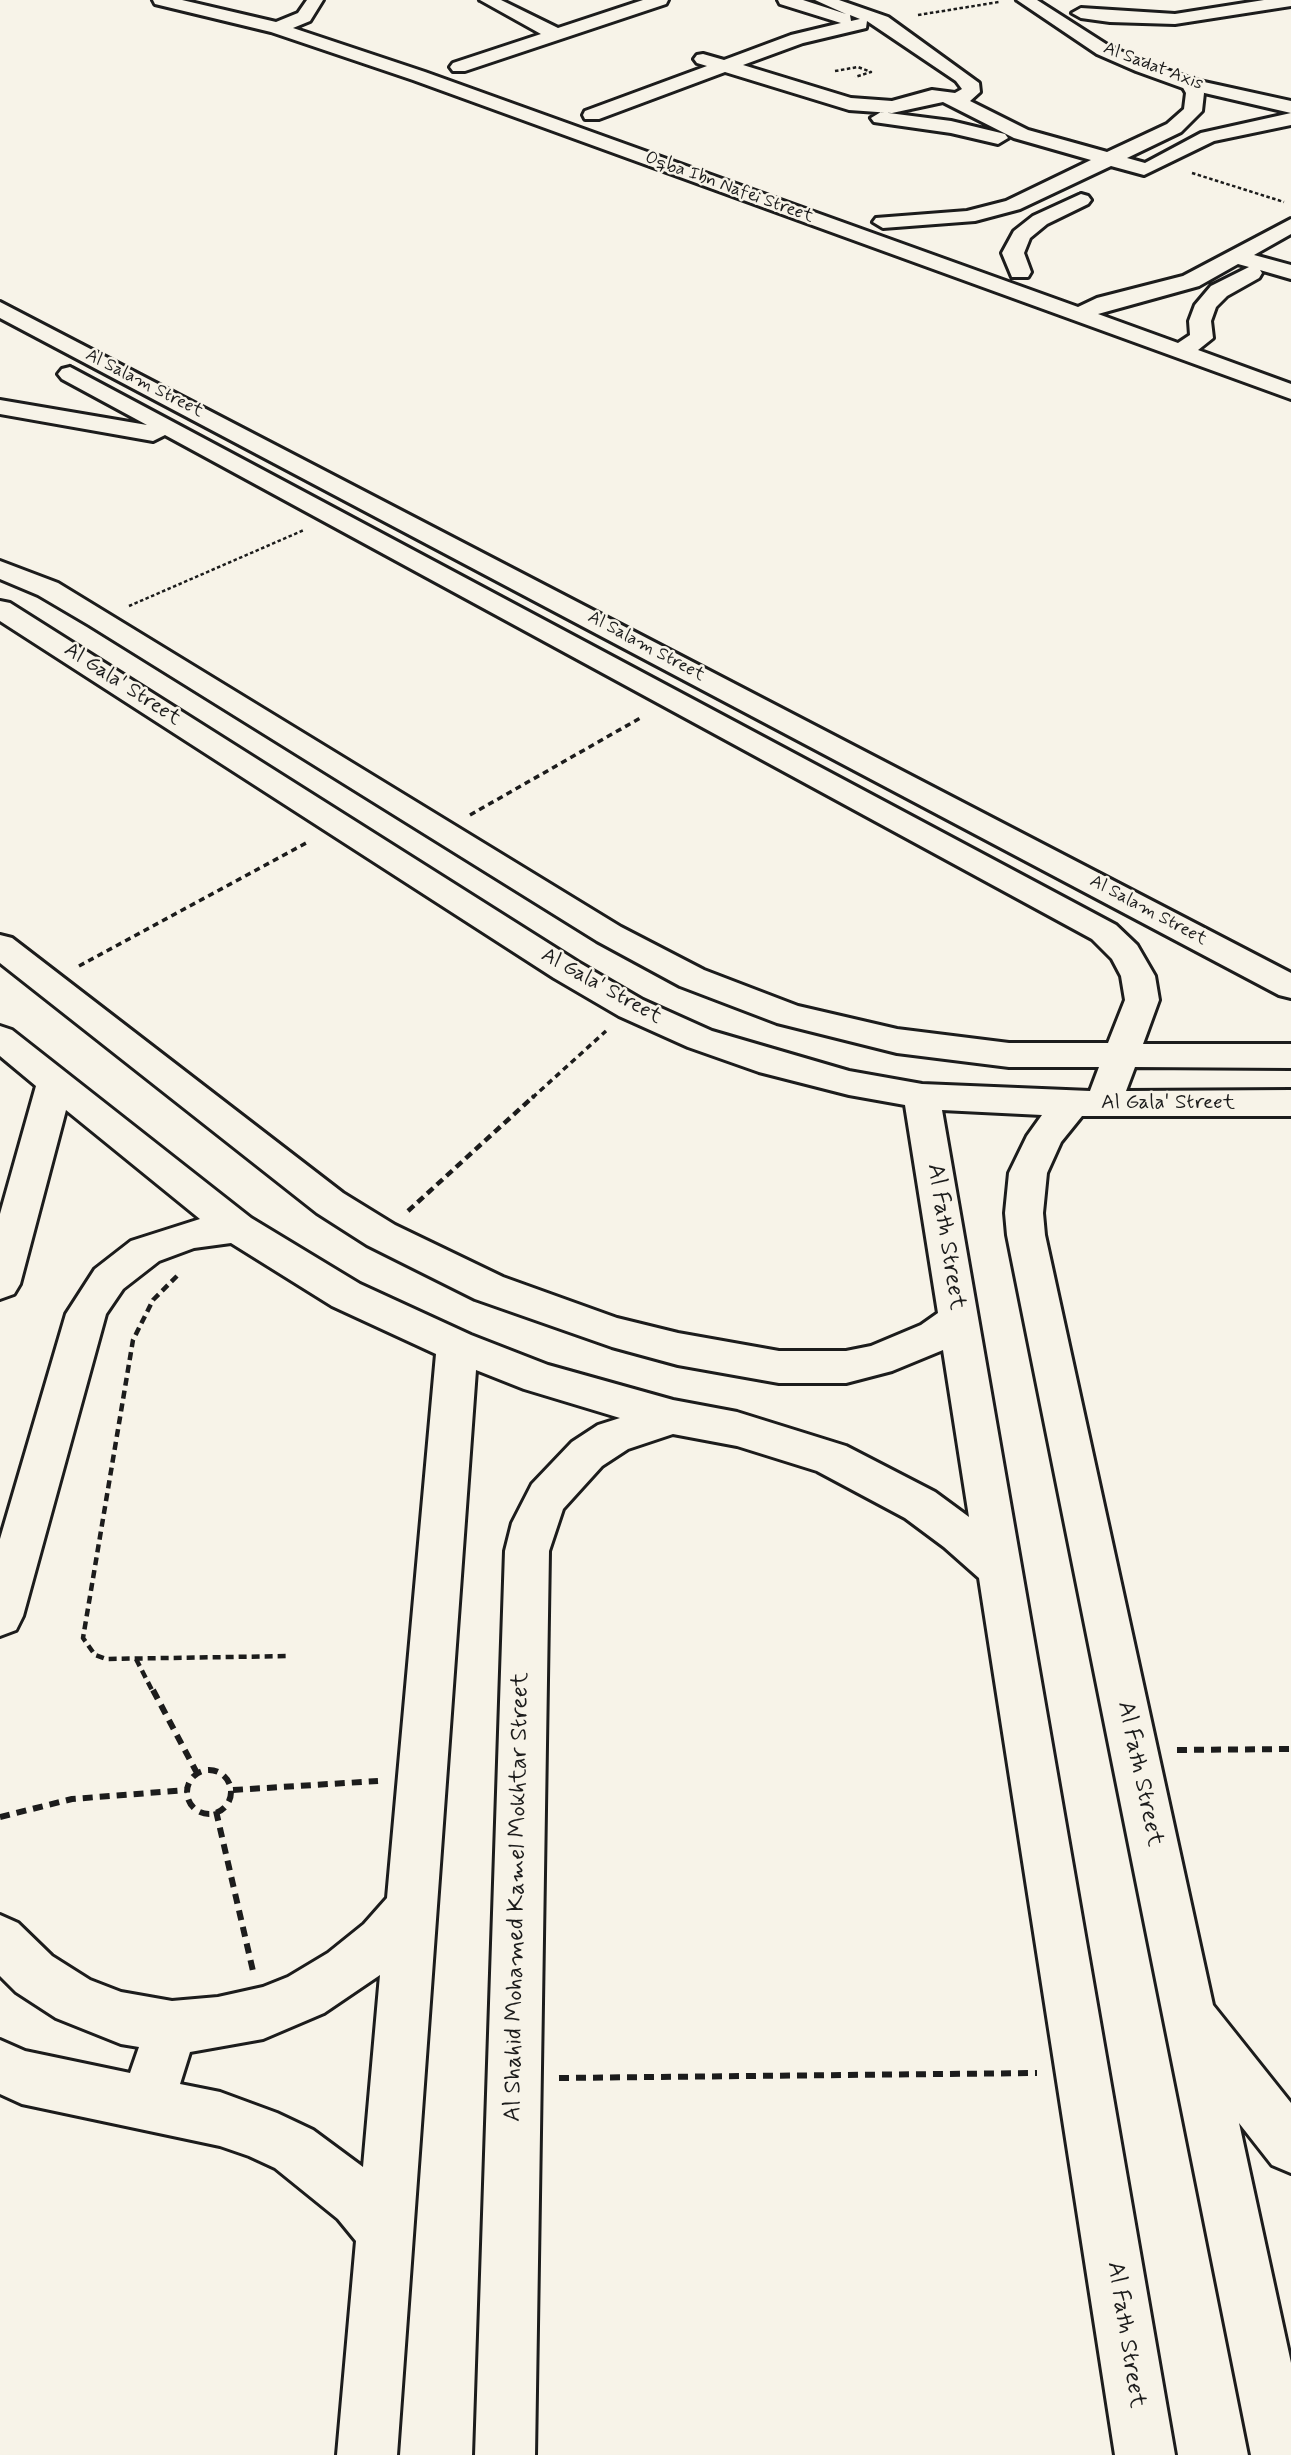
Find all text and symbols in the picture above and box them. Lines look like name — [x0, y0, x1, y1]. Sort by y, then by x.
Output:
street label: Al Sadat Axis — [1100, 38, 1206, 96]
street label: Oqba Ibn Nafei Street — [642, 147, 816, 229]
street label: Al Salam Street — [81, 345, 207, 423]
street label: Al Salam Street — [584, 607, 708, 687]
street label: Al Gala' Street — [59, 638, 185, 732]
street label: Al Salam Street — [1086, 871, 1210, 951]
street label: Al Gala' Street — [536, 943, 666, 1031]
street label: Al Gala' Street — [1101, 1091, 1235, 1117]
street label: Al Fath Street — [919, 1162, 971, 1312]
street label: Al Shahid Mohamed Kamel Mokhtar Street — [500, 1672, 536, 2122]
street label: Al Fath Street — [1110, 1699, 1168, 1849]
street label: Al Fath Street — [1099, 2260, 1151, 2410]

